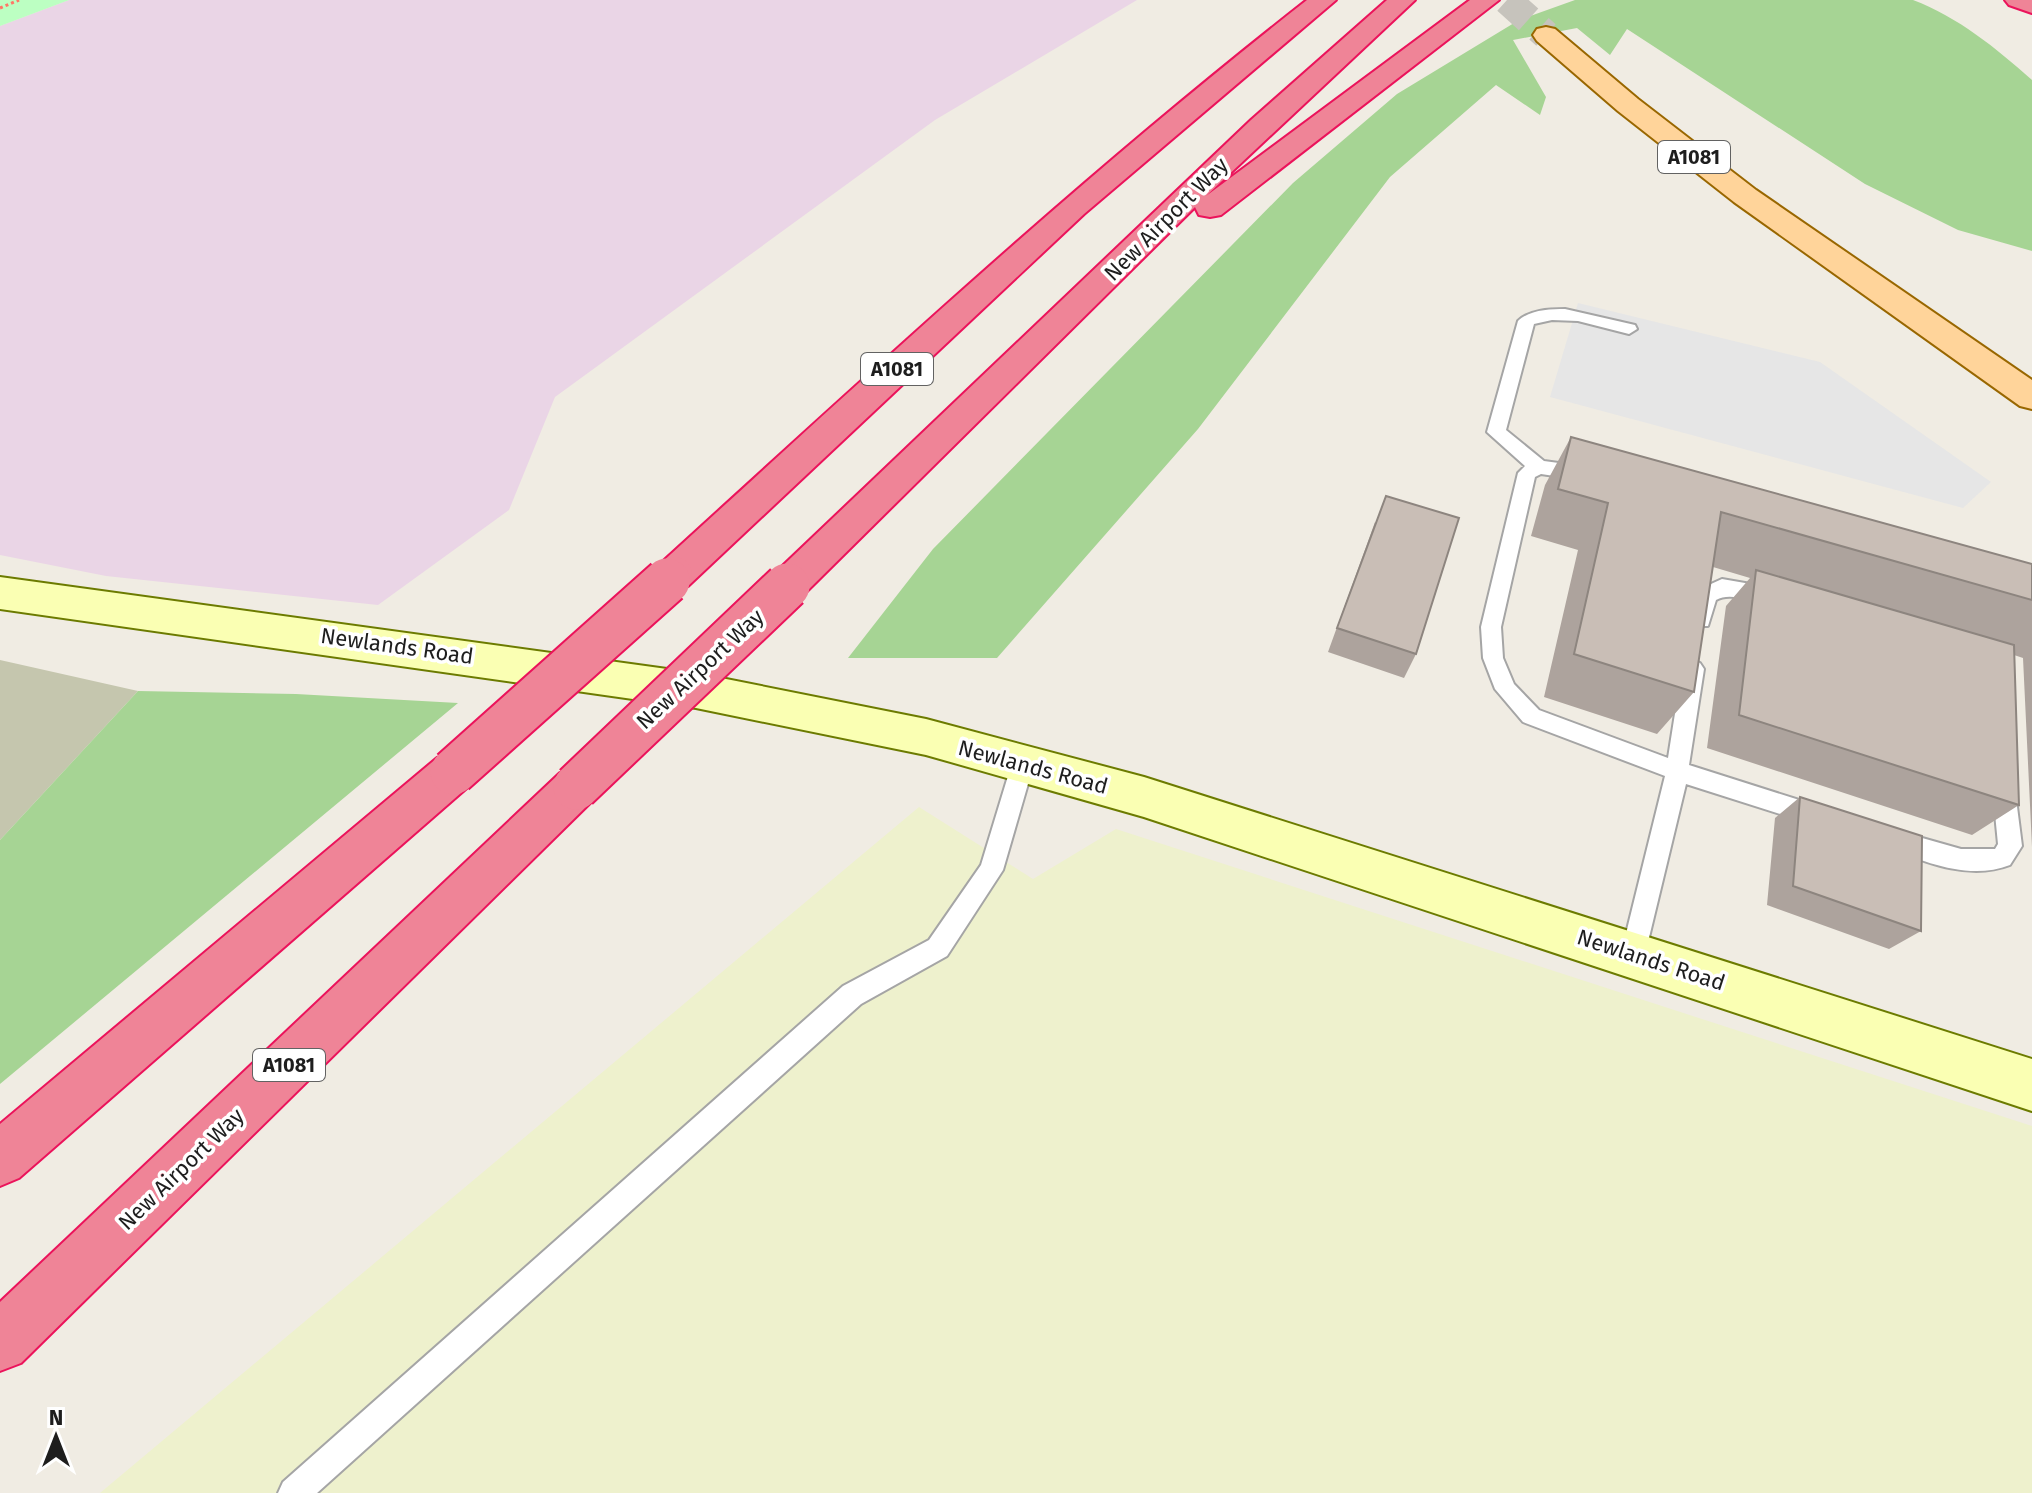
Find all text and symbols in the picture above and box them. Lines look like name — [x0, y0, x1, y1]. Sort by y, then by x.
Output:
road number: A1081 — [1658, 141, 1730, 173]
street label: New Airport Way — [1098, 151, 1234, 287]
road number: A1081 — [861, 353, 933, 385]
street label: New Airport Way — [631, 603, 769, 735]
street label: Newlands Road — [319, 622, 475, 670]
street label: Newlands Road — [955, 734, 1111, 800]
street label: Newlands Road — [1574, 923, 1728, 997]
road number: A1081 — [253, 1049, 325, 1081]
street label: New Airport Way — [113, 1102, 250, 1236]
north arrow — [16, 1397, 96, 1477]
text: N — [49, 1404, 63, 1431]

